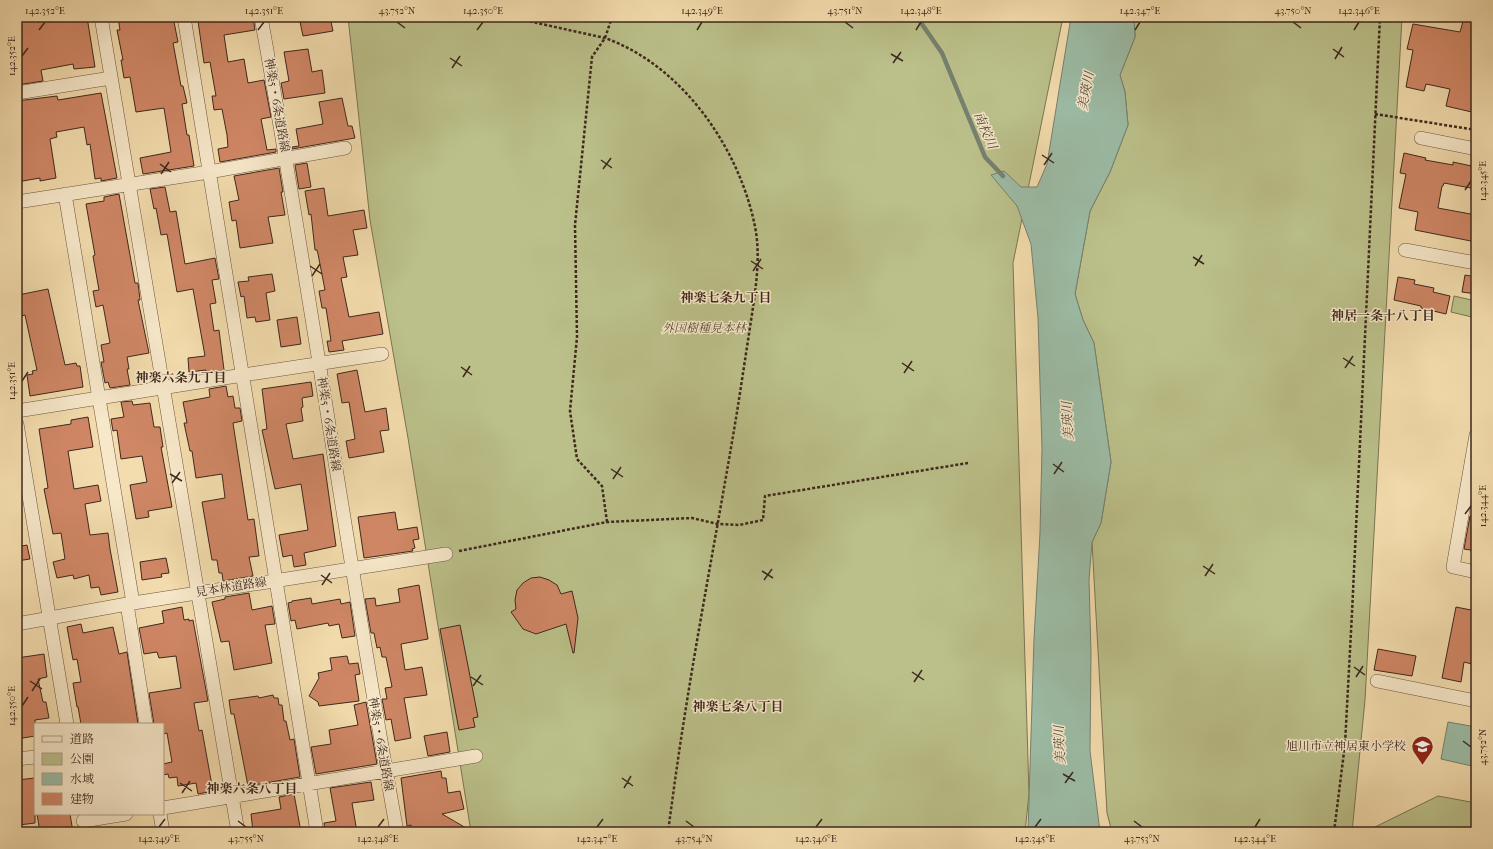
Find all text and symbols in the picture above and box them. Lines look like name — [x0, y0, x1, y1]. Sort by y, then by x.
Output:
text: 142.352°E — [25, 5, 65, 17]
text: 142.351°E — [245, 5, 283, 17]
text: 43.752°N — [379, 5, 416, 17]
text: 142.350°E — [463, 5, 503, 17]
text: 142.349°E — [681, 5, 723, 17]
text: 43.751°N — [827, 5, 863, 17]
text: 142.348°E — [900, 5, 942, 17]
text: 142.347°E — [1120, 5, 1160, 17]
text: 43.750°N — [1274, 5, 1312, 17]
text: 142.346°E — [1338, 5, 1380, 17]
text: 142.352°E — [6, 36, 18, 76]
street label: 神楽5・6条道路線 — [262, 57, 292, 153]
water label: 美瑛川 — [1074, 69, 1097, 112]
water label: 南校川 — [971, 109, 1001, 153]
text: 142.345°E — [1477, 161, 1489, 201]
district label: 神楽七条九丁目 — [680, 290, 772, 305]
district label: 神居一条十八丁目 — [1331, 308, 1435, 323]
park label: 外国樹種見本林 — [662, 321, 748, 335]
text: 142.351°E — [6, 362, 18, 400]
district label: 神楽六条九丁目 — [135, 370, 227, 385]
street label: 神楽5・6条道路線 — [315, 376, 343, 472]
water label: 美瑛川 — [1059, 399, 1076, 441]
text: 142.344°E — [1477, 485, 1489, 527]
street label: 見本林道路線 — [194, 574, 268, 600]
text: 142.350°E — [6, 686, 18, 726]
street label: 神楽5・6条道路線 — [366, 696, 396, 792]
district label: 神楽七条八丁目 — [692, 699, 784, 714]
legend — [34, 723, 164, 815]
water label: 美瑛川 — [1051, 723, 1068, 765]
text: 43.752°N — [1477, 728, 1489, 765]
text: 道路 — [70, 732, 94, 746]
school or university icon: 旭川市立神居東小学校 — [1409, 733, 1435, 766]
place label: 旭川市立神居東小学校 — [1286, 739, 1406, 753]
text: 公園 — [70, 752, 94, 766]
text: 水域 — [70, 772, 94, 786]
district label: 神楽六条八丁目 — [206, 781, 298, 796]
text: 建物 — [70, 792, 94, 806]
text: 142.349°E — [138, 833, 180, 845]
text: 43.755°N — [228, 833, 264, 845]
text: 142.348°E — [357, 833, 399, 845]
text: 142.347°E — [577, 833, 617, 845]
text: 43.754°N — [675, 833, 713, 845]
text: 142.346°E — [795, 833, 837, 845]
text: 142.345°E — [1015, 833, 1055, 845]
text: 43.753°N — [1124, 833, 1160, 845]
text: 142.344°E — [1234, 833, 1276, 845]

